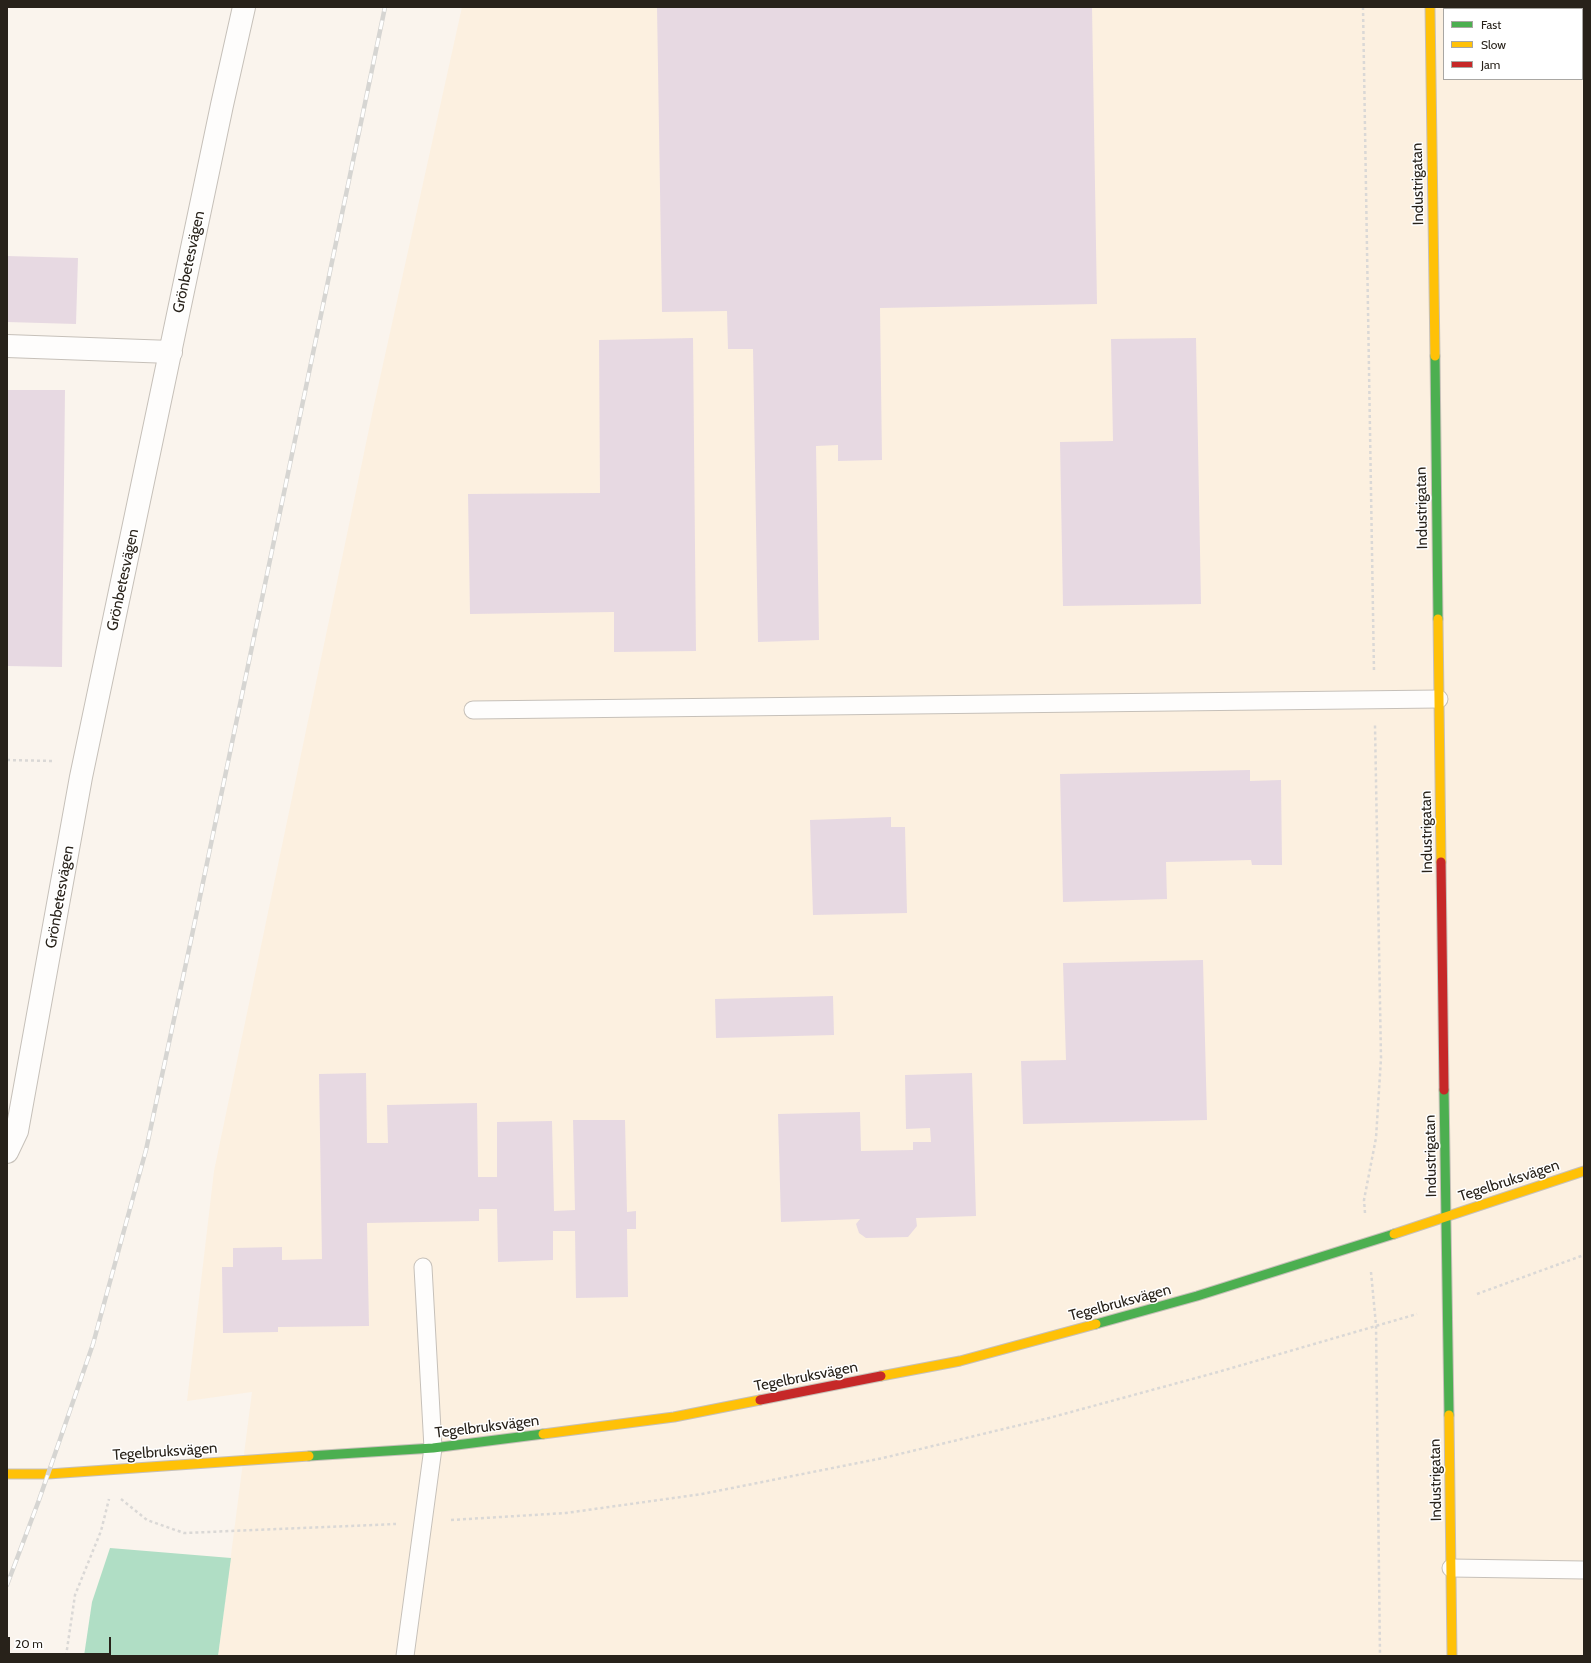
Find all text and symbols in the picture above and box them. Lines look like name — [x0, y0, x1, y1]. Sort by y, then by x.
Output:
legend — [1443, 8, 1583, 80]
text: Fast — [1481, 17, 1501, 32]
text: Slow — [1481, 37, 1506, 52]
text: Jam — [1481, 57, 1500, 72]
street label: Industrigatan — [1408, 143, 1428, 225]
street label: Grönbetesvägen — [169, 209, 209, 315]
street label: Industrigatan — [1412, 467, 1432, 549]
street label: Grönbetesvägen — [103, 527, 143, 633]
street label: Industrigatan — [1417, 791, 1437, 873]
street label: Grönbetesvägen — [42, 844, 78, 950]
street label: Industrigatan — [1421, 1115, 1441, 1197]
street label: Tegelbruksvägen — [1456, 1156, 1562, 1206]
street label: Tegelbruksvägen — [1067, 1281, 1173, 1325]
street label: Tegelbruksvägen — [753, 1358, 859, 1396]
street label: Tegelbruksvägen — [434, 1412, 540, 1442]
street label: Tegelbruksvägen — [112, 1439, 218, 1465]
street label: Industrigatan — [1426, 1439, 1446, 1521]
scale bar — [10, 1629, 113, 1655]
text: 20 m — [15, 1636, 43, 1651]

